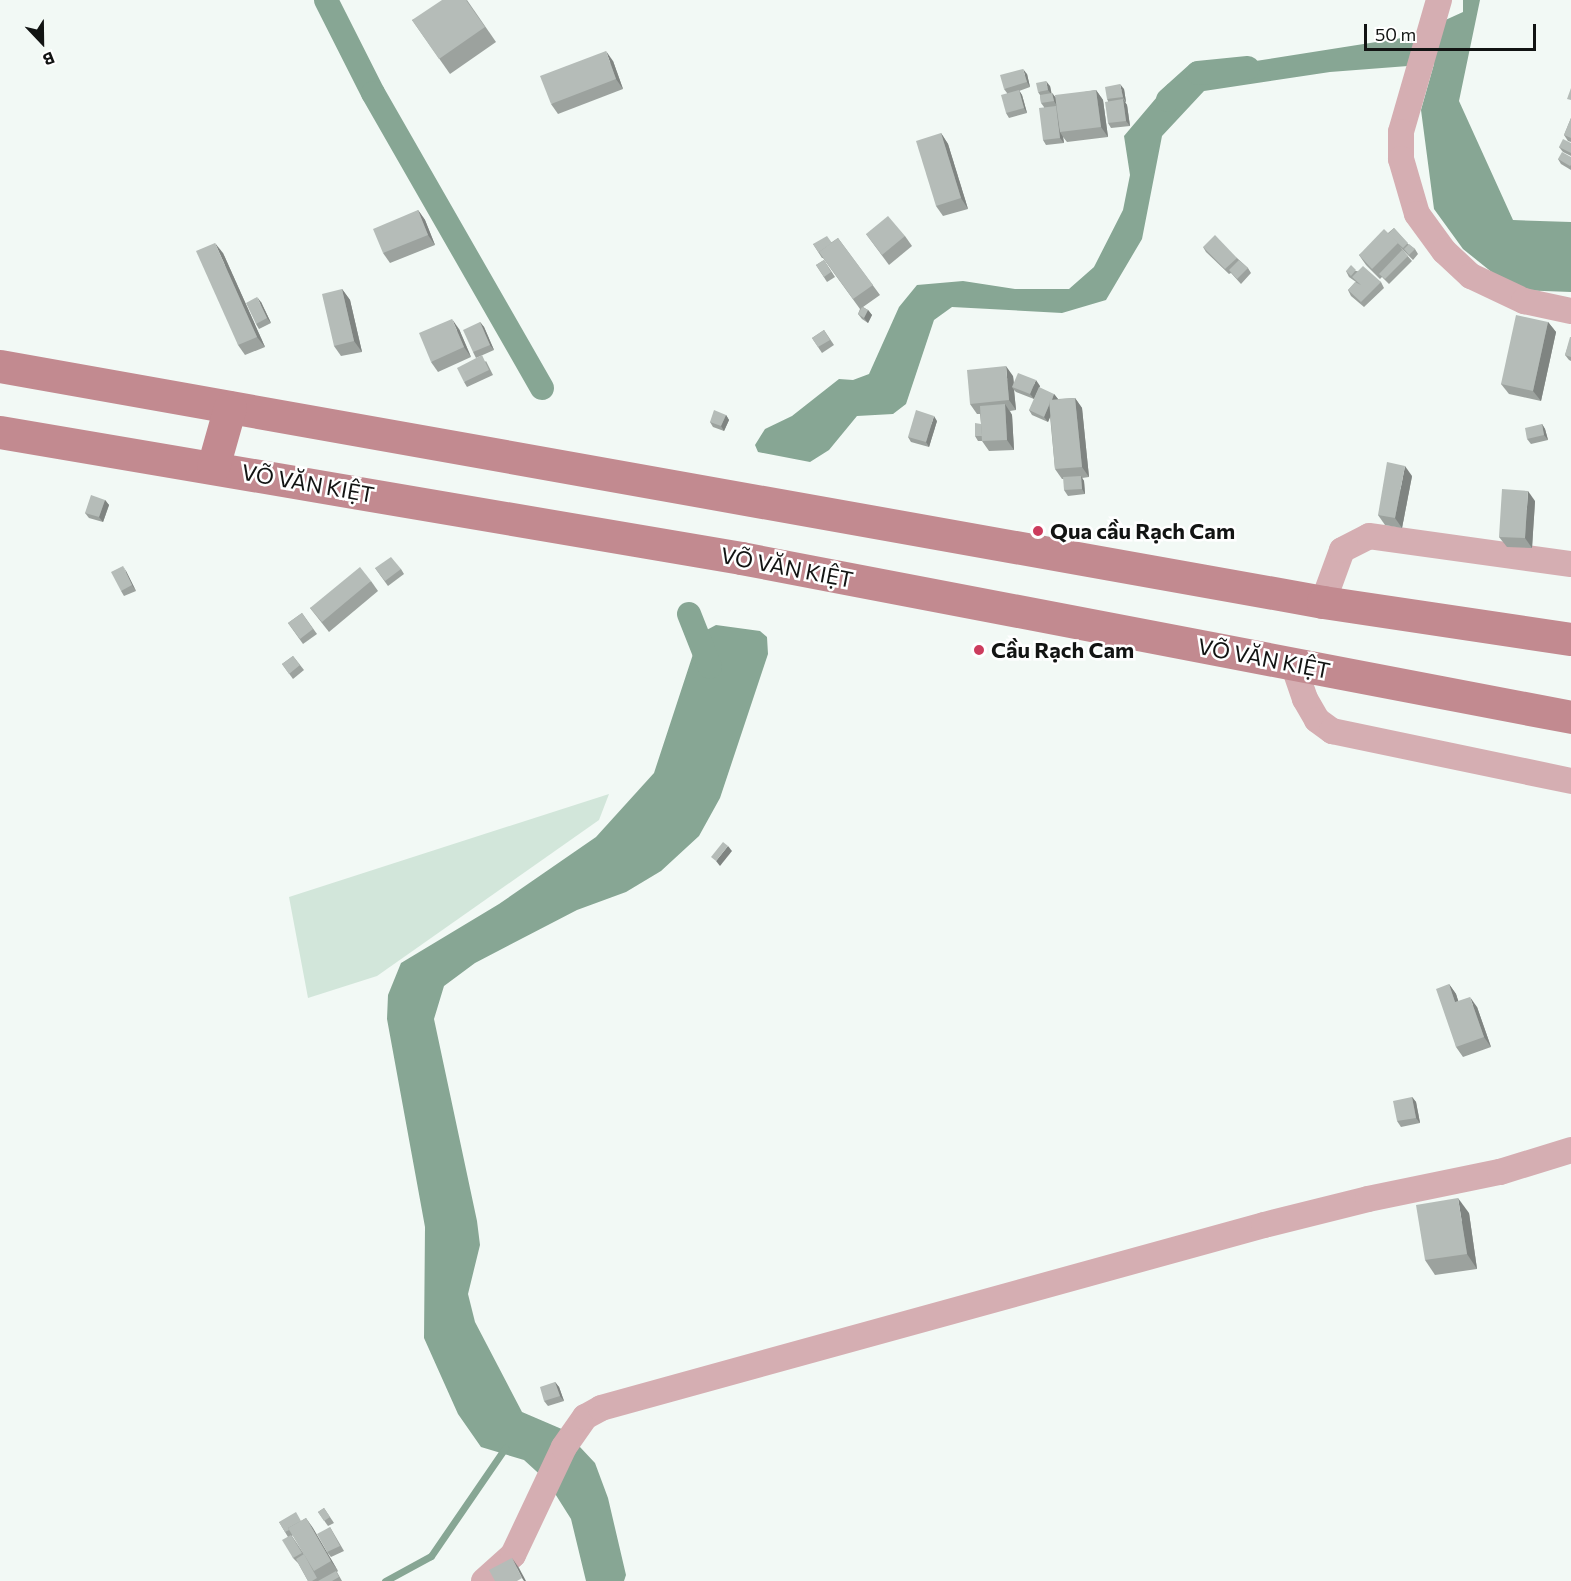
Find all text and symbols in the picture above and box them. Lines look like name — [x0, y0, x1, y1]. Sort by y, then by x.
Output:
north arrow — [12, 12, 72, 72]
scale bar — [1367, 12, 1540, 50]
text: 50 m — [1375, 23, 1416, 45]
text: B — [40, 48, 57, 70]
street label: VÕ VĂN KIỆT — [240, 458, 376, 508]
place label: Qua cầu Rạch Cam — [1050, 518, 1235, 544]
marker: Qua cầu Rạch Cam — [1031, 524, 1045, 538]
street label: VÕ VĂN KIỆT — [719, 541, 855, 593]
street label: VÕ VĂN KIỆT — [1196, 632, 1332, 684]
place label: Cầu Rạch Cam — [991, 637, 1134, 663]
marker: Cầu Rạch Cam — [972, 643, 986, 657]

